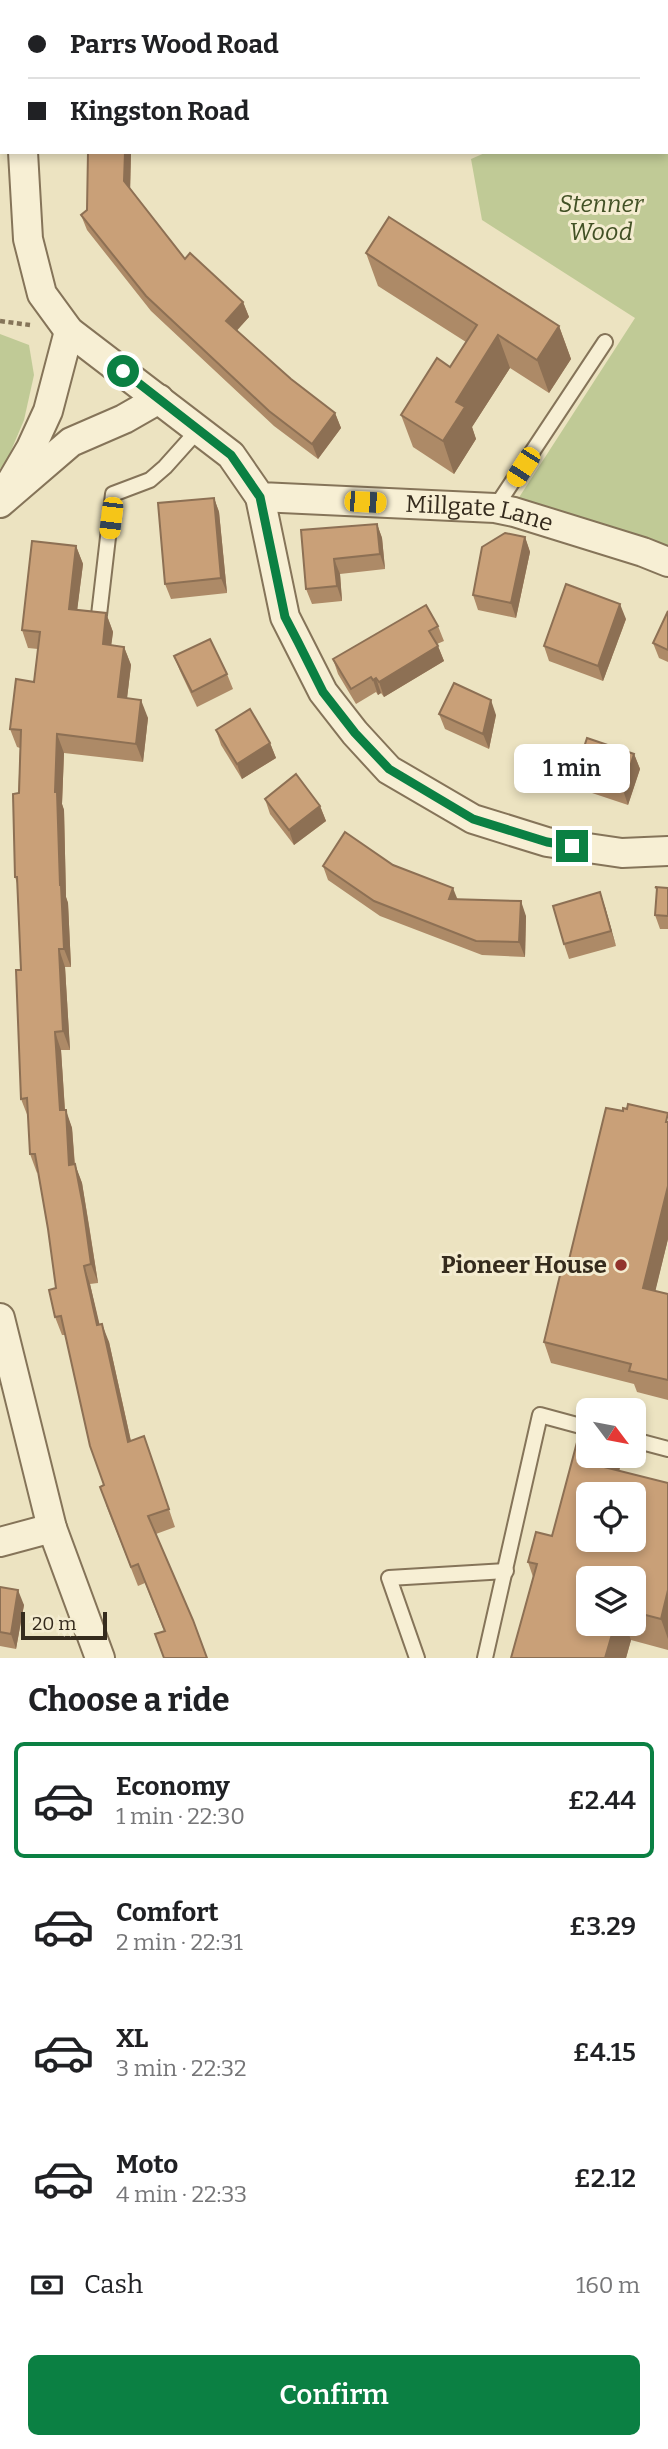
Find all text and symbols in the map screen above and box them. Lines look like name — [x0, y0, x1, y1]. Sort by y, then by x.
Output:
text: Parrs Wood Road — [70, 29, 279, 60]
text: Kingston Road — [70, 96, 249, 127]
park label: Stenner Wood — [559, 190, 645, 246]
route start — [107, 355, 139, 387]
car — [503, 444, 544, 490]
car — [344, 490, 387, 514]
street label: Millgate Lane — [405, 490, 557, 537]
car — [99, 496, 124, 540]
callout: 1 min — [514, 744, 630, 794]
text: 1 min — [543, 754, 601, 782]
route end — [556, 830, 588, 862]
place label: Pioneer House — [441, 1251, 607, 1279]
marker: Pioneer House — [613, 1257, 629, 1273]
north arrow — [576, 1398, 646, 1468]
map controls — [576, 1398, 646, 1636]
button: locate — [576, 1482, 646, 1552]
button: layers — [576, 1566, 646, 1636]
scale bar — [21, 1609, 107, 1641]
text: 20 m — [32, 1612, 76, 1635]
text: Choose a ride — [28, 1681, 229, 1719]
icon: car — [32, 1769, 95, 1832]
text: Economy — [116, 1771, 230, 1802]
text: £2.44 — [568, 1785, 636, 1816]
text: 1 min · 22:30 — [116, 1802, 245, 1830]
icon: car — [32, 1895, 95, 1958]
text: Comfort — [116, 1897, 219, 1928]
text: £3.29 — [569, 1911, 636, 1942]
text: 2 min · 22:31 — [116, 1928, 243, 1956]
icon: car — [32, 2021, 95, 2084]
text: XL — [116, 2023, 148, 2054]
text: £4.15 — [573, 2037, 636, 2068]
text: 3 min · 22:32 — [116, 2054, 247, 2082]
icon: car — [32, 2147, 95, 2210]
text: Moto — [116, 2149, 178, 2180]
text: £2.12 — [574, 2163, 636, 2194]
text: 4 min · 22:33 — [116, 2180, 247, 2208]
icon: cash — [28, 2266, 66, 2304]
text: Cash — [84, 2269, 143, 2300]
text: 160 m — [576, 2271, 640, 2299]
button: Confirm — [28, 2355, 640, 2435]

